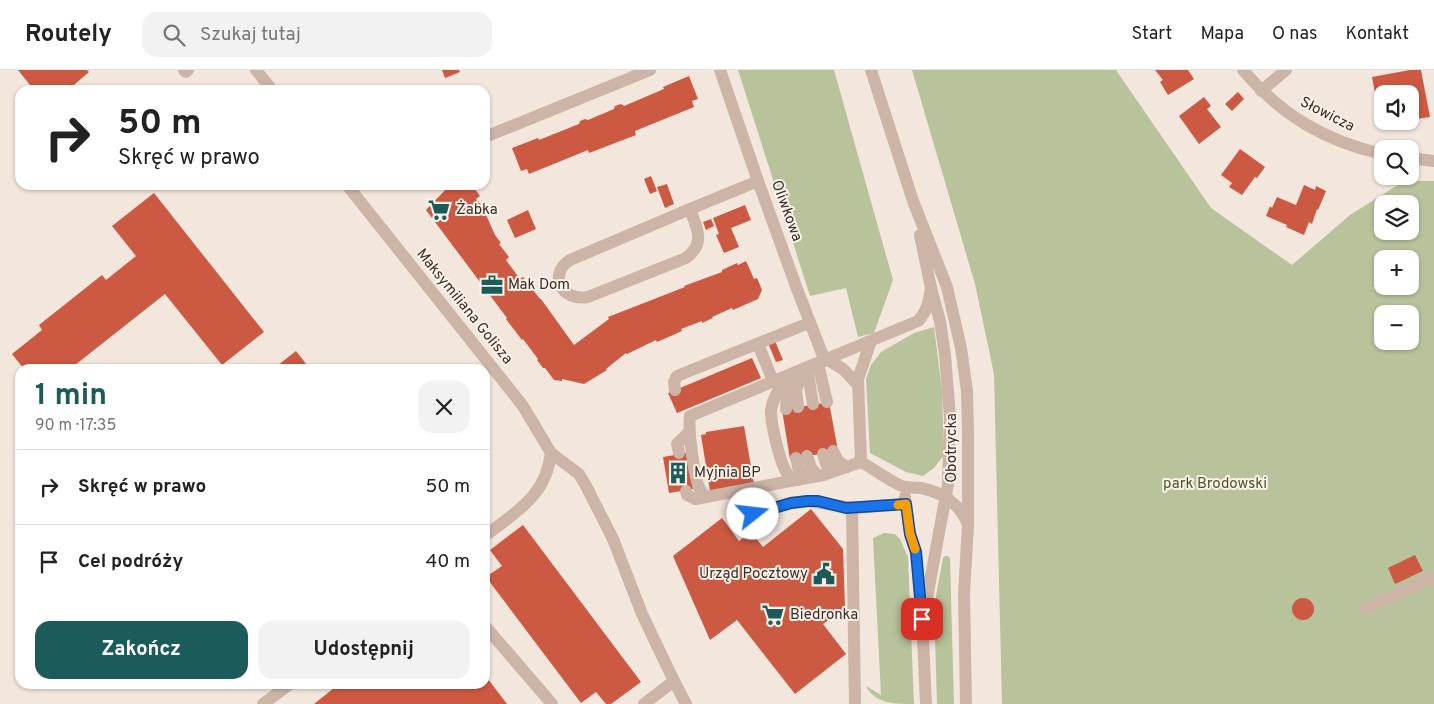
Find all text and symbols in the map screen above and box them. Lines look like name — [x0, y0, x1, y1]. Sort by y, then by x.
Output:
search box — [142, 12, 492, 57]
text: Routely — [25, 20, 112, 50]
icon: search — [160, 21, 188, 49]
text: Szukaj tutaj — [200, 23, 301, 47]
text: Start — [1131, 23, 1172, 46]
text: Mapa — [1200, 23, 1244, 46]
text: O nas — [1272, 23, 1317, 46]
text: Kontakt — [1345, 23, 1409, 46]
map controls — [1374, 85, 1419, 350]
button: sound — [1374, 85, 1419, 130]
street label: Słowicza — [1297, 93, 1357, 137]
text: 50 m — [118, 102, 202, 146]
icon: right — [35, 105, 100, 170]
button: search — [1374, 140, 1419, 185]
text: Skręć w prawo — [118, 145, 260, 172]
street label: Oliwkowa — [766, 178, 806, 244]
button: layers — [1374, 195, 1419, 240]
supermarket icon: Żabka — [426, 197, 452, 223]
place label: Żabka — [456, 200, 498, 220]
street label: Maksymiliana Golisza — [412, 245, 516, 369]
button: + — [1374, 250, 1419, 295]
office icon: Mak Dom — [479, 272, 505, 298]
place label: Mak Dom — [508, 276, 570, 295]
button: − — [1374, 305, 1419, 350]
text: 1 min — [35, 378, 107, 415]
button: close — [418, 381, 470, 433]
street label: Obotrycka — [943, 413, 962, 483]
text: 90 m · 17:35 — [35, 416, 116, 436]
building icon: Myjnia BP — [665, 460, 691, 486]
place label: Myjnia BP — [694, 464, 761, 483]
icon: right — [35, 473, 63, 501]
text: Skręć w prawo — [78, 475, 206, 499]
text: 50 m — [425, 475, 470, 499]
park label: park Brodowski — [1163, 475, 1267, 494]
position arrow — [726, 487, 778, 539]
icon: arrive — [35, 548, 63, 576]
text: Cel podróży — [78, 550, 183, 574]
text: 40 m — [425, 550, 470, 574]
public building icon: Urząd Pocztowy — [811, 561, 837, 587]
place label: Urząd Pocztowy — [699, 565, 808, 584]
pin — [901, 598, 943, 640]
supermarket icon: Biedronka — [760, 602, 786, 628]
icon: arrive — [908, 605, 936, 633]
place label: Biedronka — [790, 606, 858, 625]
button: Zakończ — [35, 621, 248, 679]
button: Udostępnij — [258, 621, 470, 679]

